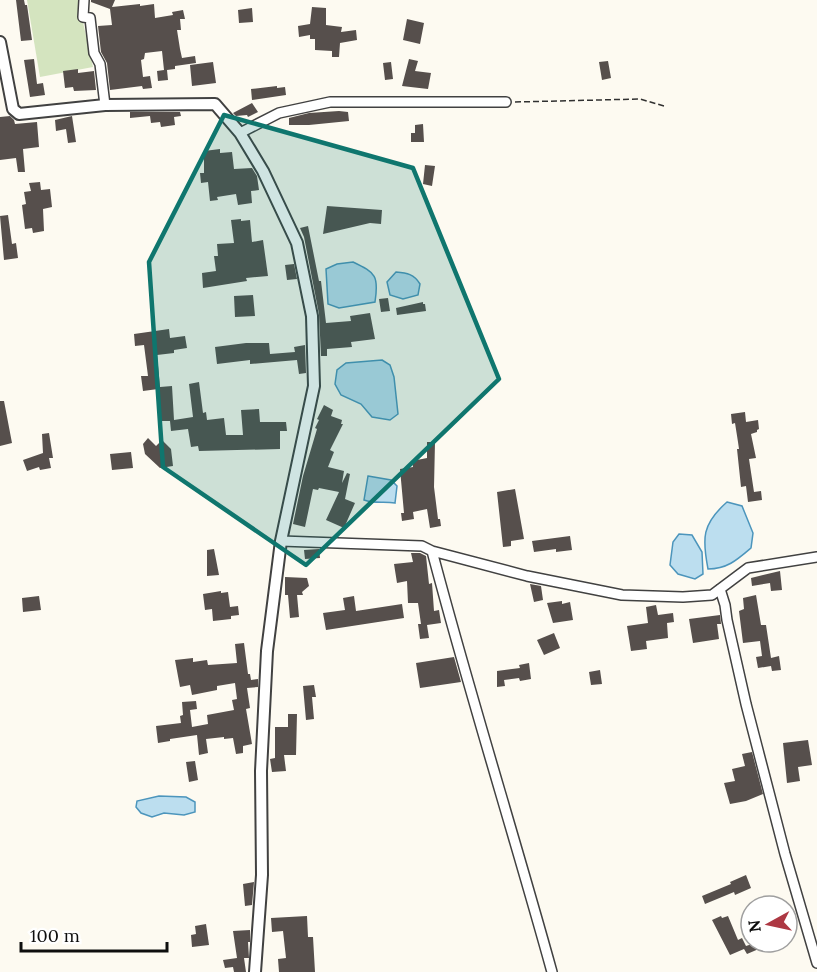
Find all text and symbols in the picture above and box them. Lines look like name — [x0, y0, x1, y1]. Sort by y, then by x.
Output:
north arrow — [739, 894, 799, 954]
scale bar — [21, 915, 166, 953]
text: N — [743, 919, 765, 934]
text: 100 m — [30, 924, 80, 947]

